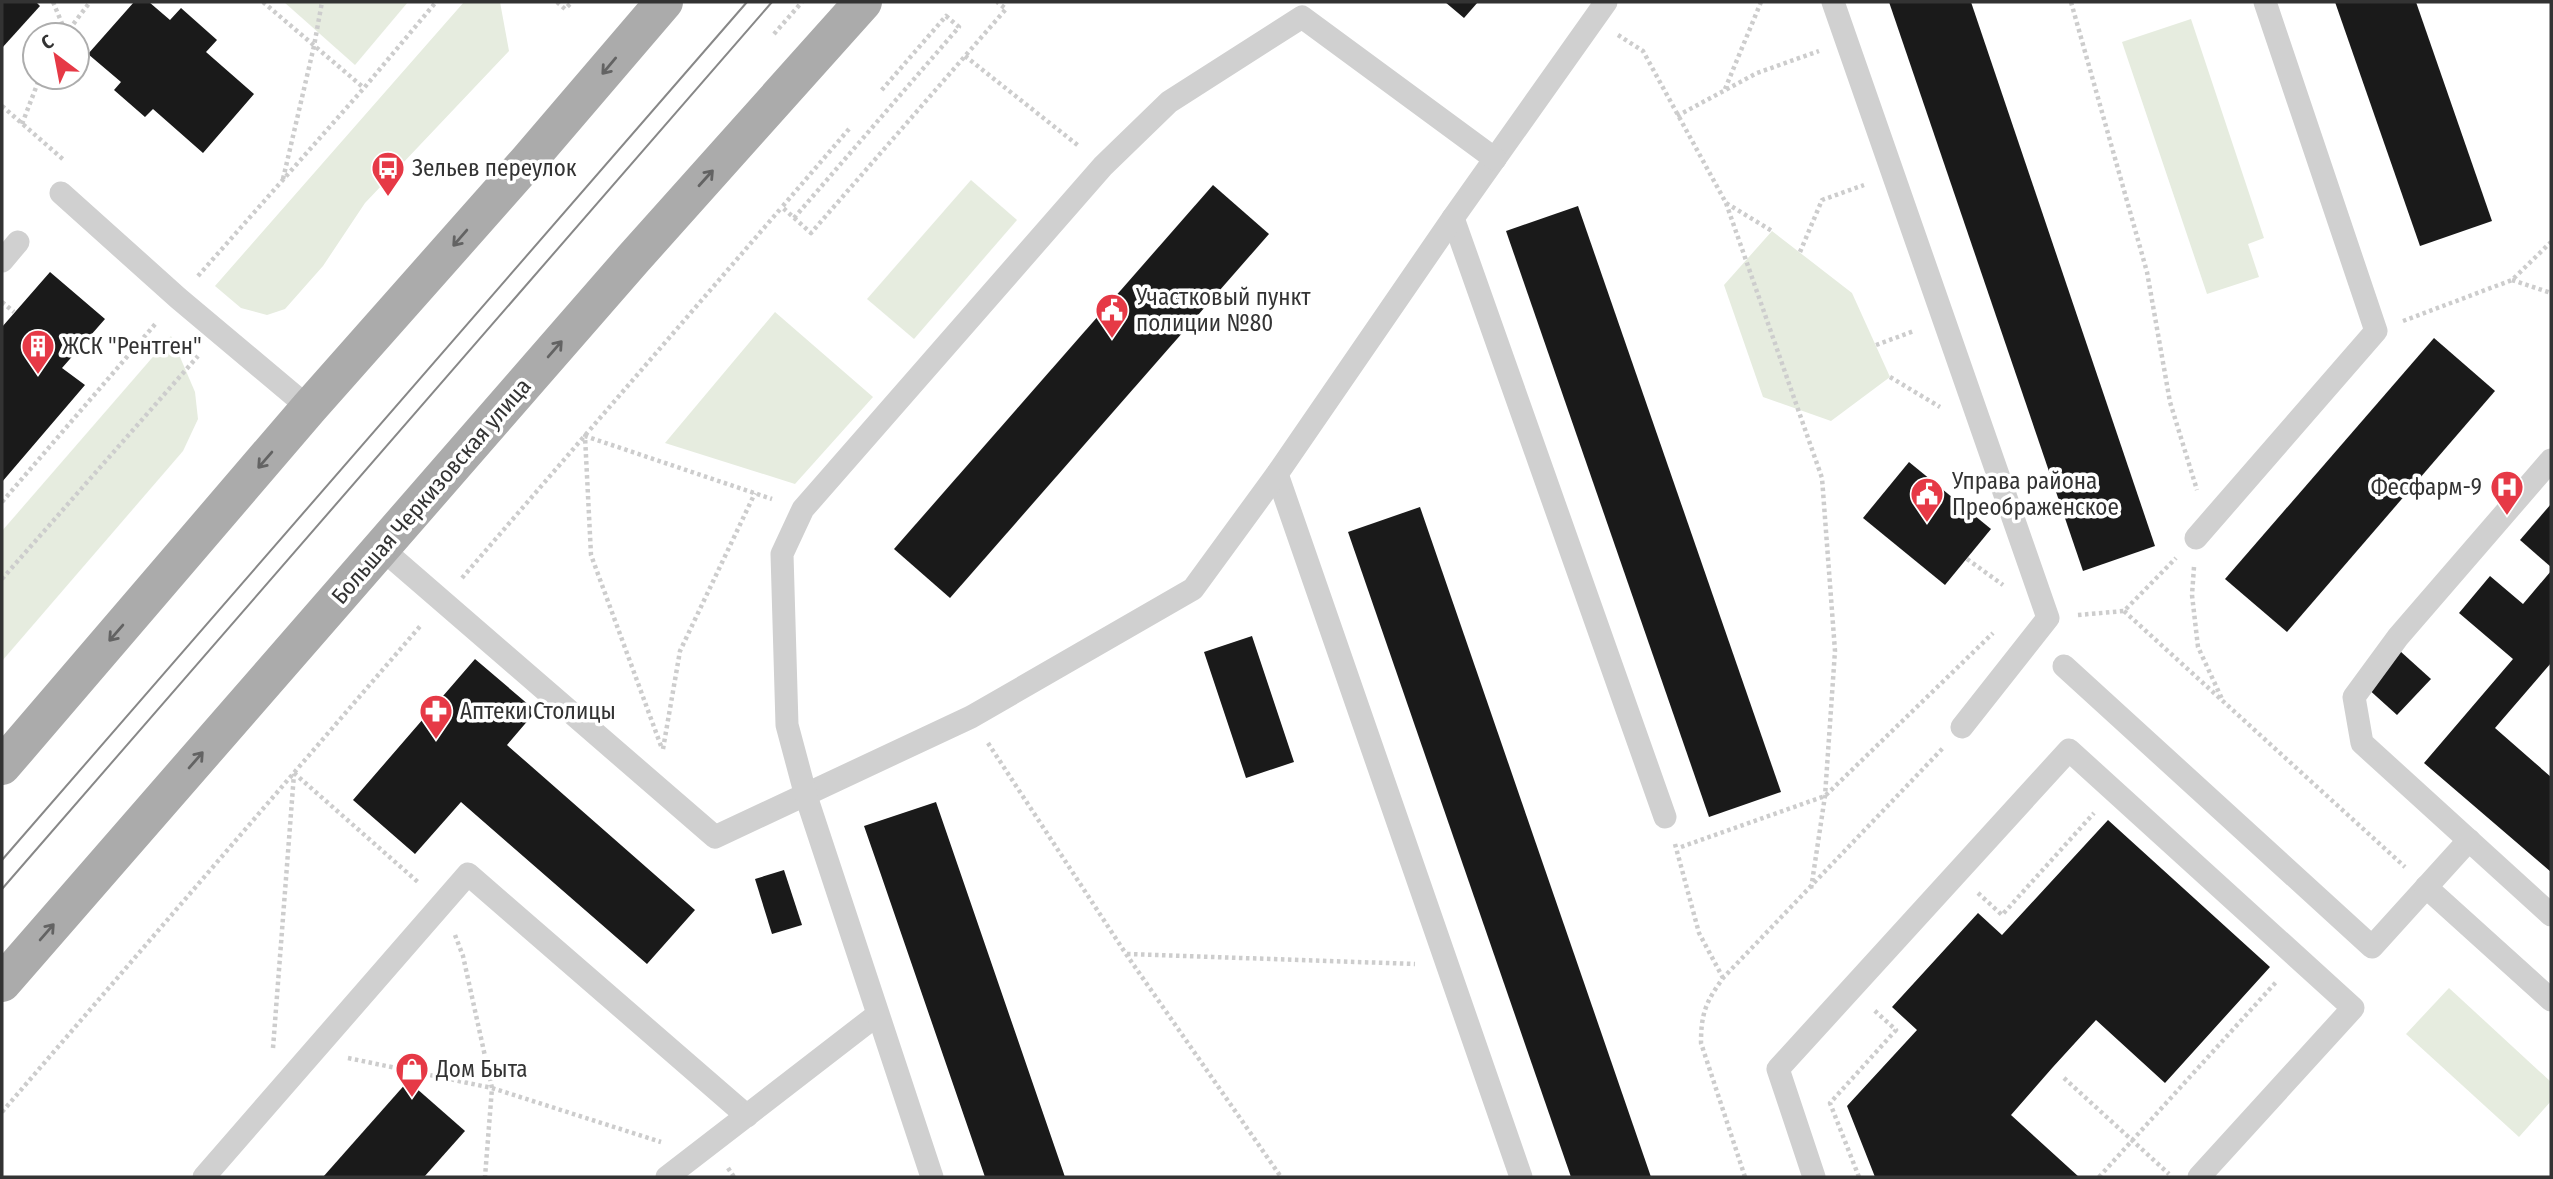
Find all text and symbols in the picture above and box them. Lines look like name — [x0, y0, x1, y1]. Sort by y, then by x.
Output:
north arrow — [21, 21, 91, 91]
text: С — [37, 30, 58, 54]
one-way arrow — [601, 57, 617, 75]
bus stop icon: Зельев переулок — [369, 149, 407, 198]
place label: Зельев переулок — [412, 154, 577, 182]
one-way arrow — [698, 169, 714, 187]
one-way arrow — [452, 229, 468, 247]
place label: Участковый пункт полиции №80 — [1135, 283, 1311, 337]
public building icon: Участковый пункт полиции №80 — [1093, 291, 1131, 340]
building icon: ЖСК "Рентген" — [19, 327, 57, 376]
place label: ЖСК "Рентген" — [62, 332, 202, 360]
one-way arrow — [547, 340, 563, 358]
street label: Большая Черкизовская улица — [325, 372, 537, 610]
one-way arrow — [257, 451, 273, 469]
place label: Управа района Преображенское — [1951, 467, 2119, 521]
hospital icon: Фесфарм-9 — [2488, 468, 2526, 517]
place label: Фесфарм-9 — [2371, 473, 2482, 501]
public building icon: Управа района Преображенское — [1908, 475, 1946, 524]
one-way arrow — [108, 623, 124, 641]
pharmacy icon: Аптеки Столицы — [417, 692, 455, 741]
place label: Аптеки Столицы — [460, 697, 616, 725]
one-way arrow — [188, 751, 204, 769]
one-way arrow — [39, 923, 55, 941]
shop icon: Дом Быта — [393, 1050, 431, 1099]
place label: Дом Быта — [435, 1055, 527, 1083]

